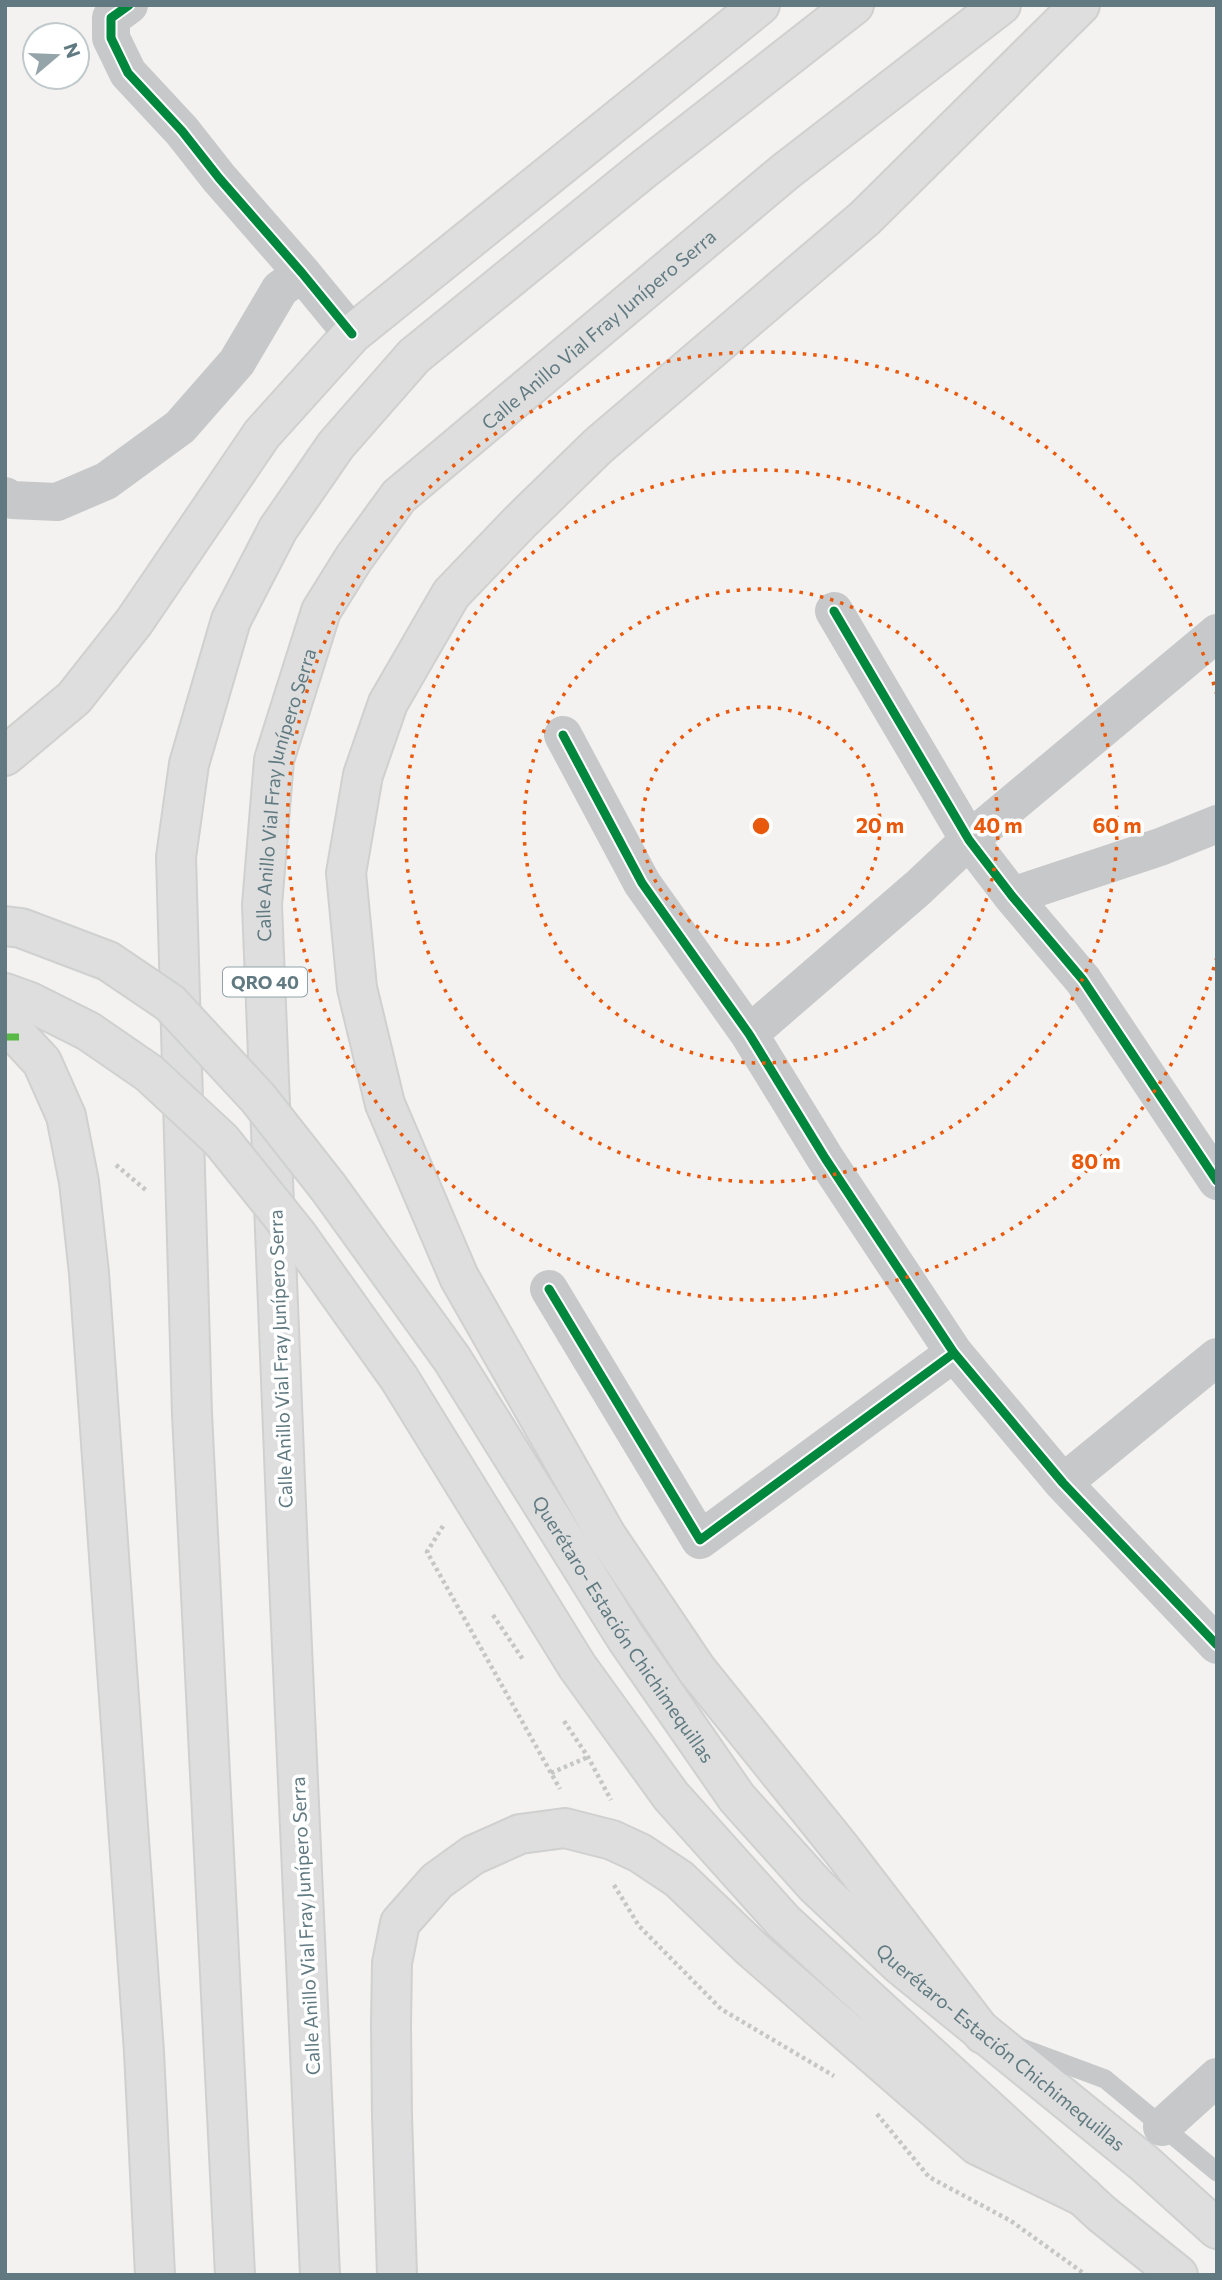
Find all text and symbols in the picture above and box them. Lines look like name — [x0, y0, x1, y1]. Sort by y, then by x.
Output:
north arrow — [21, 21, 91, 91]
text: N — [59, 40, 86, 61]
street label: Calle Anillo Vial Fray Junípero Serra — [476, 224, 720, 434]
street label: Calle Anillo Vial Fray Junípero Serra — [250, 645, 320, 942]
text: 20 m — [856, 812, 904, 837]
text: 40 m — [973, 812, 1023, 837]
text: 60 m — [1092, 812, 1142, 837]
centre of rings — [749, 814, 773, 838]
road number: QRO 40 — [223, 967, 307, 996]
text: 80 m — [1071, 1148, 1121, 1173]
street label: Calle Anillo Vial Fray Junípero Serra — [263, 1209, 297, 1509]
street label: Querétaro- Estación Chichimequillas — [528, 1491, 720, 1767]
street label: Calle Anillo Vial Fray Junípero Serra — [286, 1776, 324, 2076]
street label: Querétaro- Estación Chichimequillas — [872, 1938, 1130, 2155]

